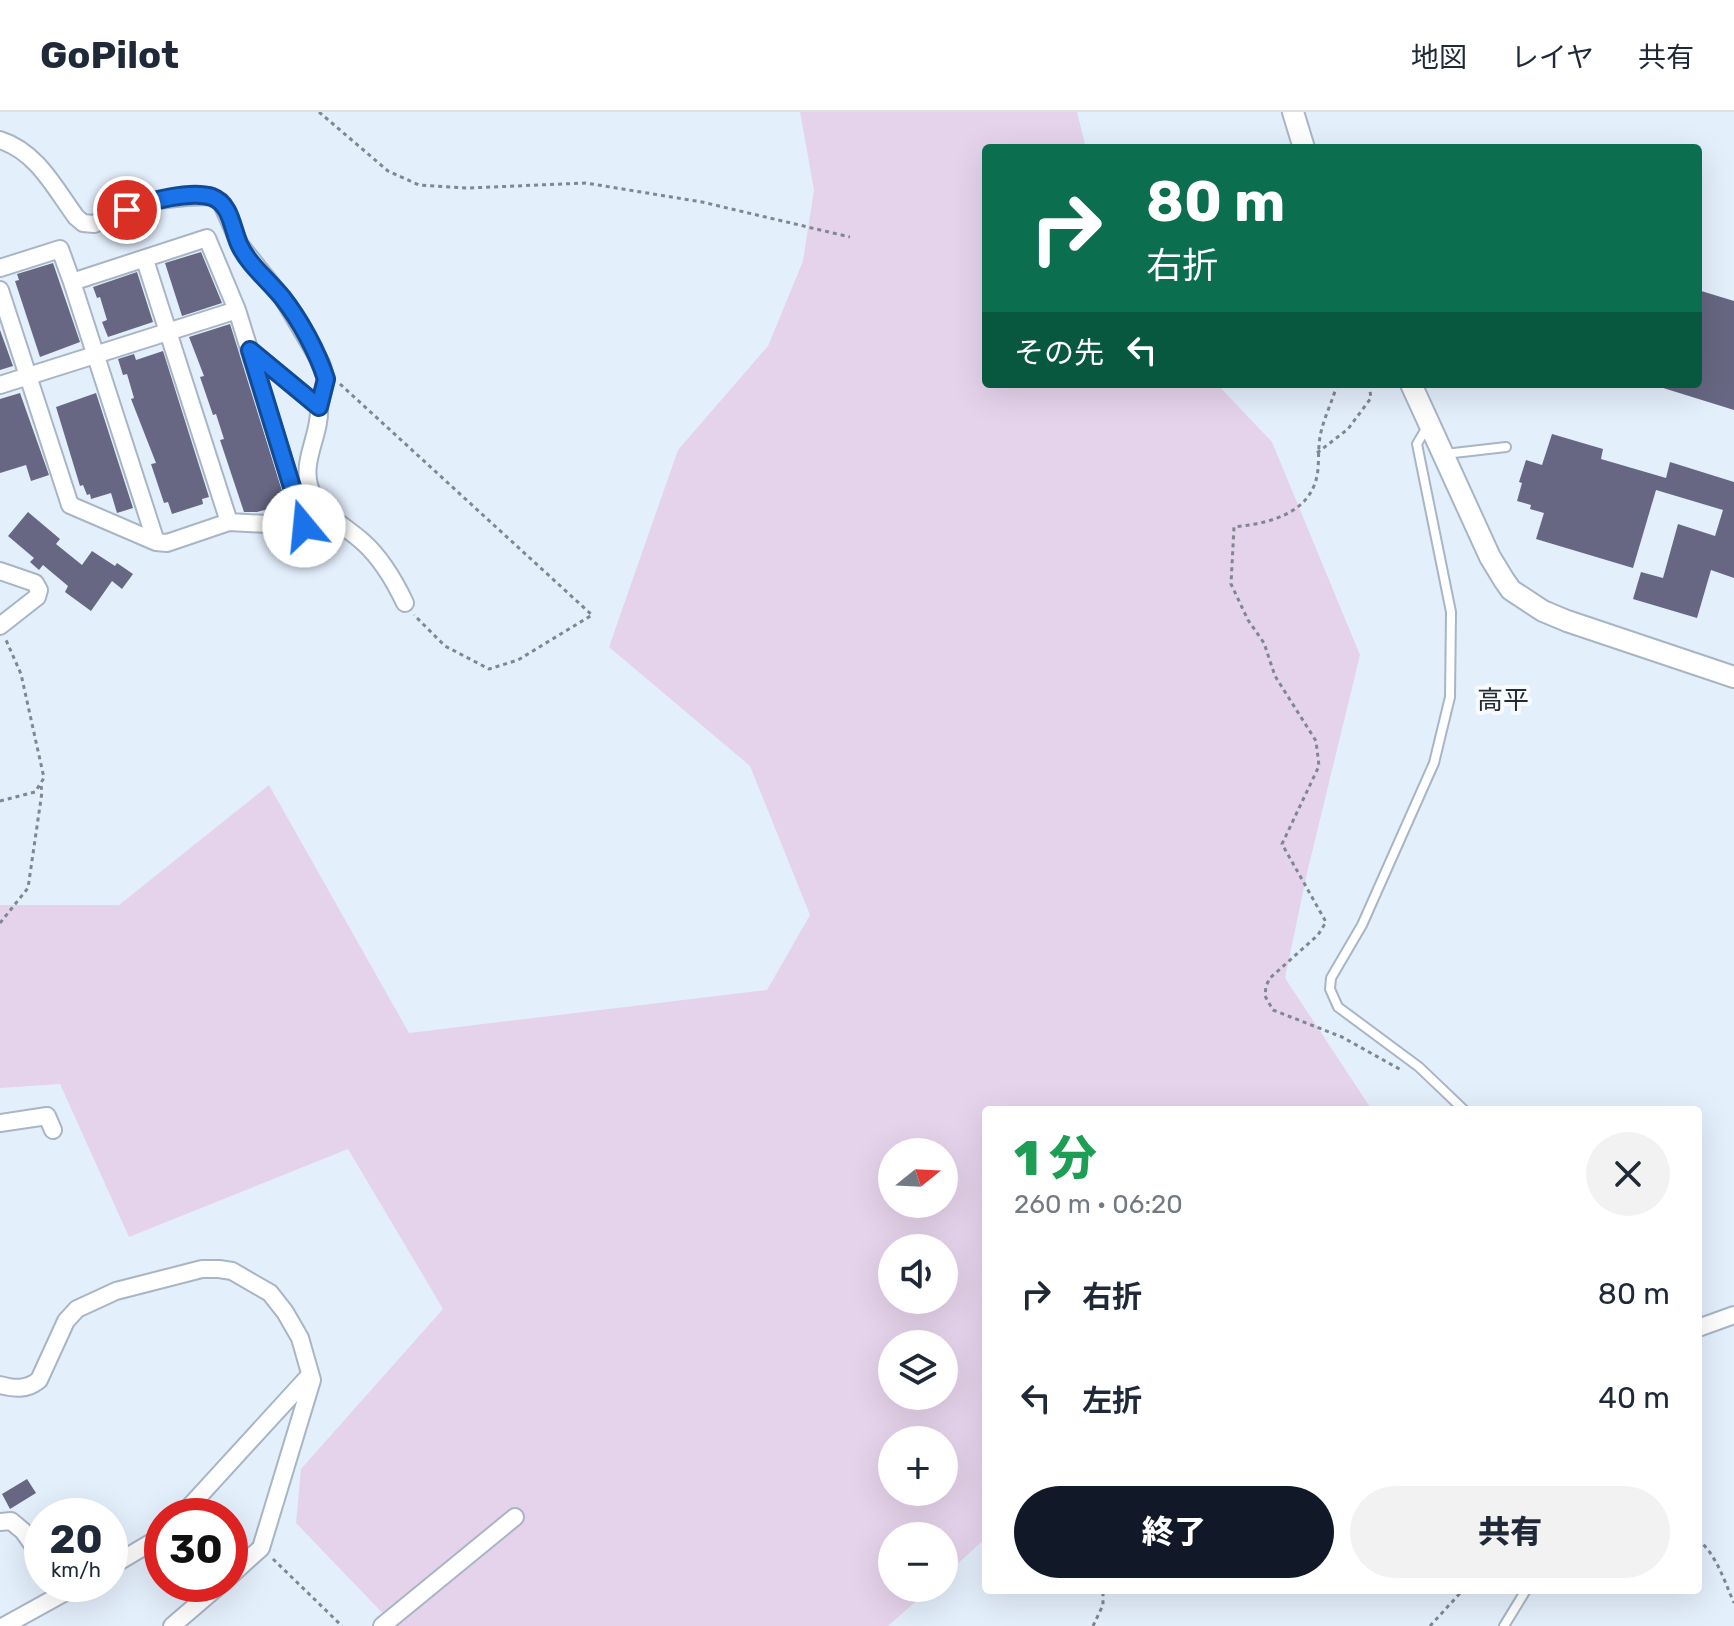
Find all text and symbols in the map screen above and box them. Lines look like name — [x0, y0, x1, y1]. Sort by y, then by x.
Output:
text: GoPilot — [40, 32, 179, 78]
text: 地図 — [1411, 41, 1467, 74]
text: レイヤ — [1511, 41, 1594, 74]
text: 共有 — [1638, 41, 1694, 74]
text: 80 m — [1146, 169, 1285, 235]
pin — [93, 176, 161, 244]
icon: right — [1014, 176, 1118, 280]
icon: arrive — [105, 188, 149, 232]
text: 右折 — [1146, 244, 1218, 287]
icon: left — [1120, 328, 1164, 372]
text: その先 — [1014, 335, 1104, 371]
position arrow — [262, 484, 346, 568]
district label: 高平 — [1477, 685, 1529, 716]
text: 1 分 — [1014, 1130, 1097, 1187]
button: close — [1586, 1132, 1670, 1216]
north arrow — [878, 1138, 958, 1218]
map controls — [878, 1138, 958, 1602]
text: 260 m · 06:20 — [1014, 1189, 1183, 1220]
button: sound — [878, 1234, 958, 1314]
icon: right — [1014, 1272, 1058, 1316]
text: 80 m — [1598, 1276, 1670, 1312]
text: 右折 — [1082, 1279, 1142, 1315]
button: layers — [878, 1330, 958, 1410]
icon: left — [1014, 1376, 1058, 1420]
text: 40 m — [1598, 1380, 1670, 1416]
text: 左折 — [1082, 1383, 1142, 1419]
button: + — [878, 1426, 958, 1506]
button: 終了 — [1014, 1486, 1334, 1578]
button: 共有 — [1350, 1486, 1670, 1578]
speed limit sign: 30 — [144, 1498, 248, 1602]
text: 20 — [49, 1516, 103, 1563]
button: − — [878, 1522, 958, 1602]
text: km/h — [51, 1558, 101, 1582]

